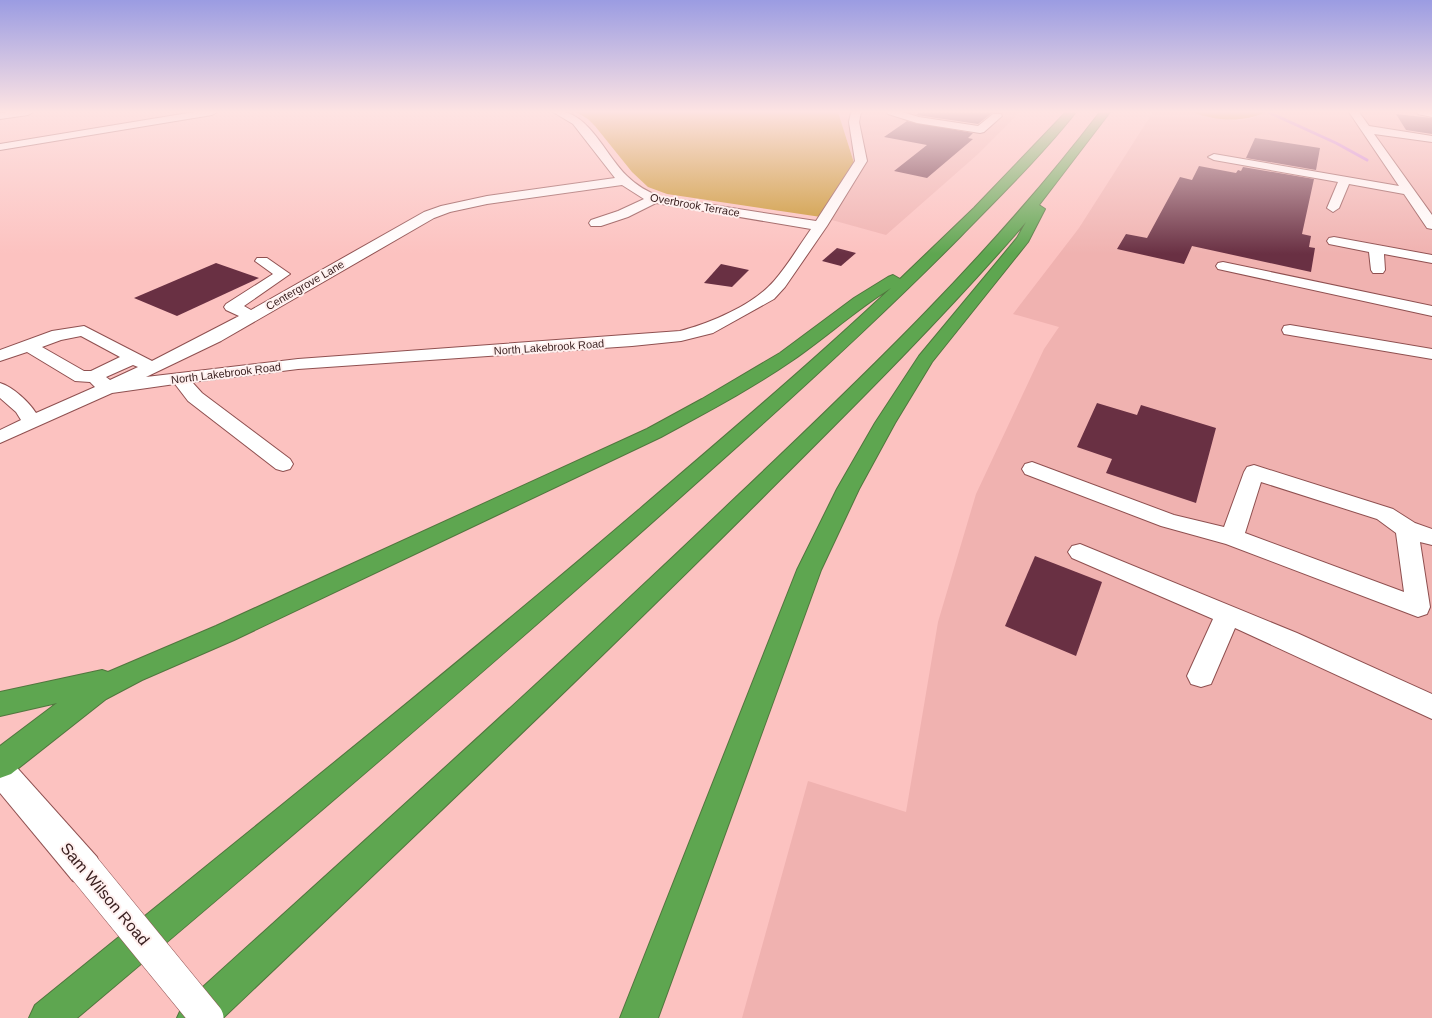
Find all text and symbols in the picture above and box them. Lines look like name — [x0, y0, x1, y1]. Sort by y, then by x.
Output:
street label: Overbrook Terrace — [649, 191, 741, 219]
street label: Centergrove Lane — [264, 258, 346, 312]
street label: North Lakebrook Road — [493, 337, 605, 357]
street label: North Lakebrook Road — [170, 360, 282, 386]
street label: Sam Wilson Road — [57, 839, 153, 949]

